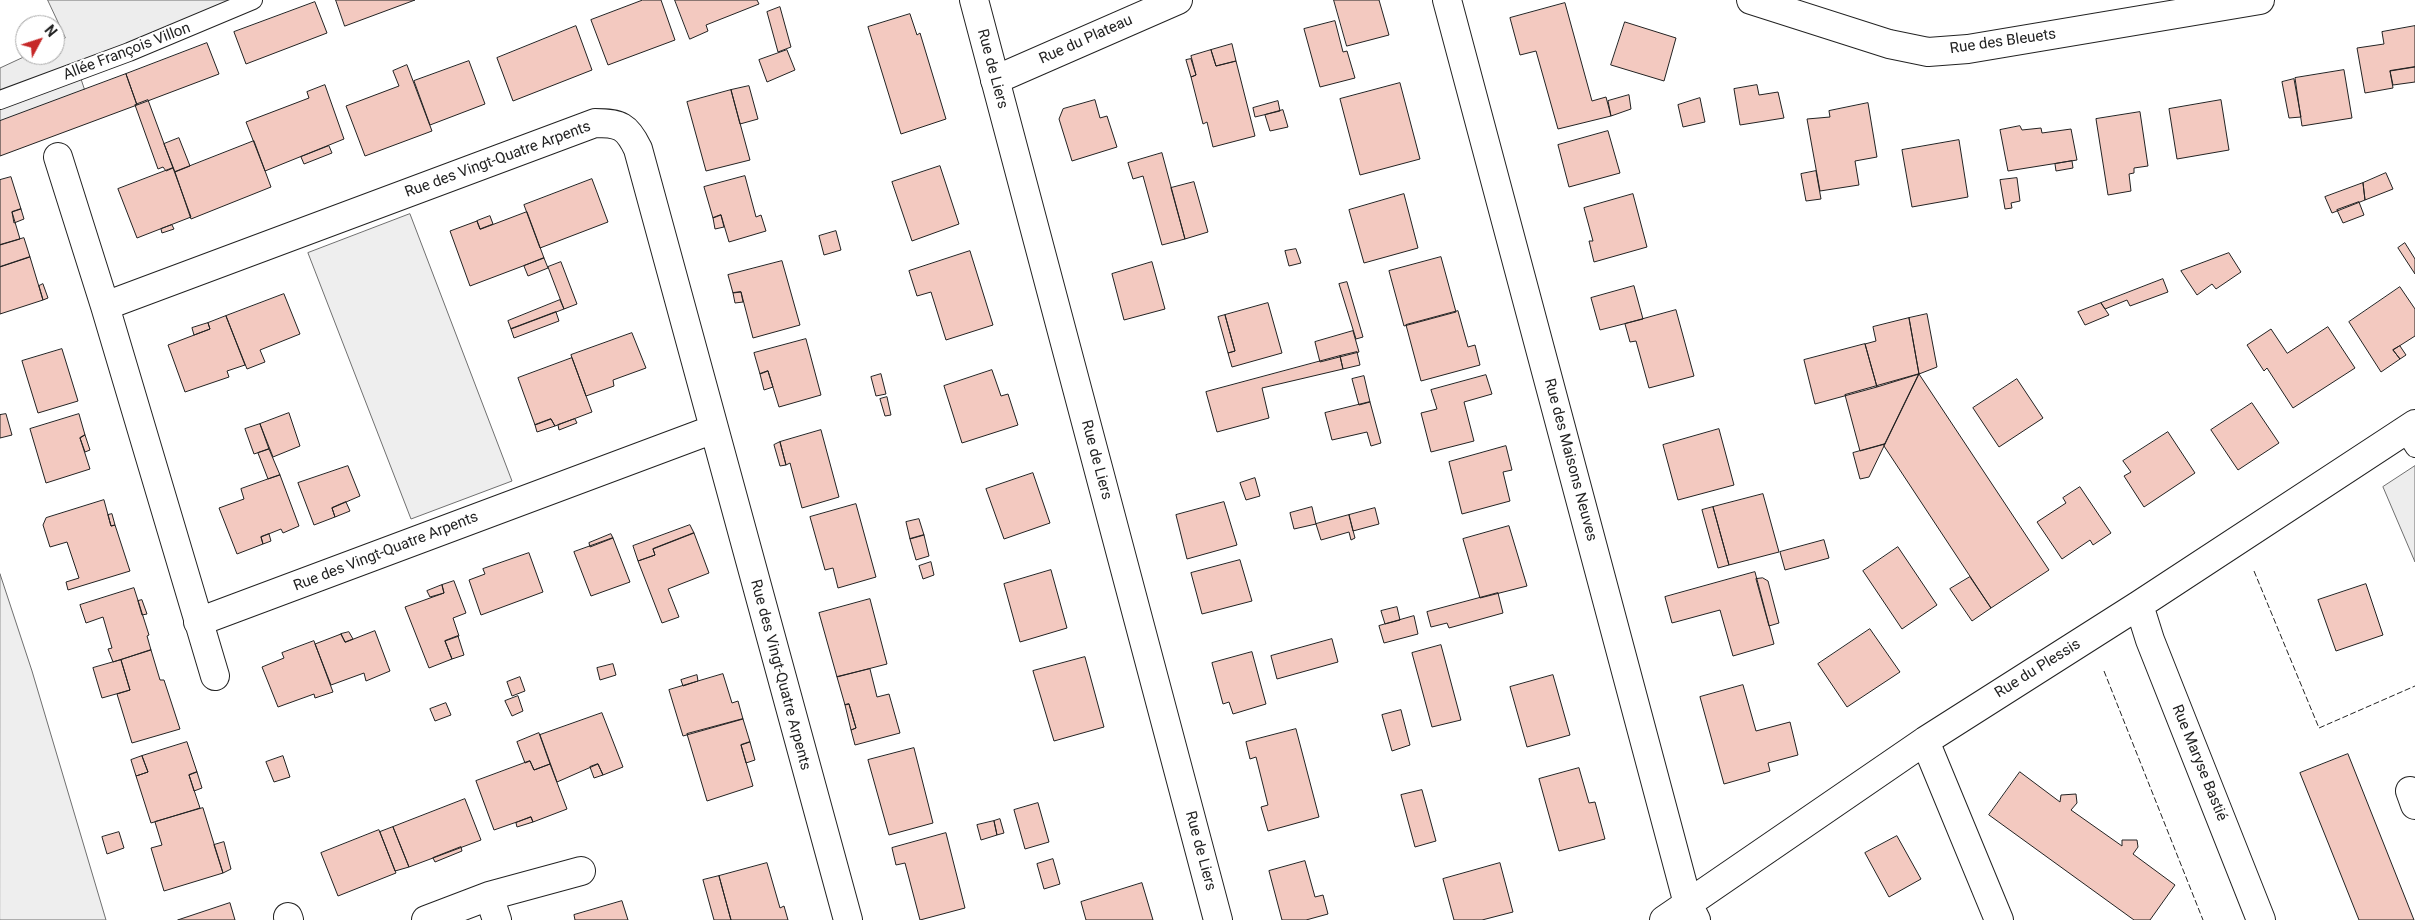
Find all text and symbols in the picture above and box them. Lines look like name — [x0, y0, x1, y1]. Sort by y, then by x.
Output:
street label: Rue du Plateau — [1037, 11, 1135, 69]
north arrow — [15, 15, 65, 65]
street label: Allée François Villon — [61, 19, 193, 85]
text: N — [41, 22, 60, 40]
street label: Rue des Bleuets — [1949, 26, 2057, 58]
street label: Rue de Liers — [973, 27, 1011, 111]
street label: Rue des Vingt-Quatre Arpents — [403, 118, 593, 202]
street label: Rue des Maisons Neuves — [1540, 377, 1600, 543]
street label: Rue de Liers — [1077, 418, 1115, 502]
street label: Rue des Vingt-Quatre Arpents — [291, 508, 481, 596]
street label: Rue des Vingt-Quatre Arpents — [746, 578, 814, 772]
street label: Rue du Plessis — [1992, 636, 2084, 702]
street label: Rue Maryse Bastié — [2167, 702, 2231, 824]
street label: Rue de Liers — [1181, 809, 1219, 893]

